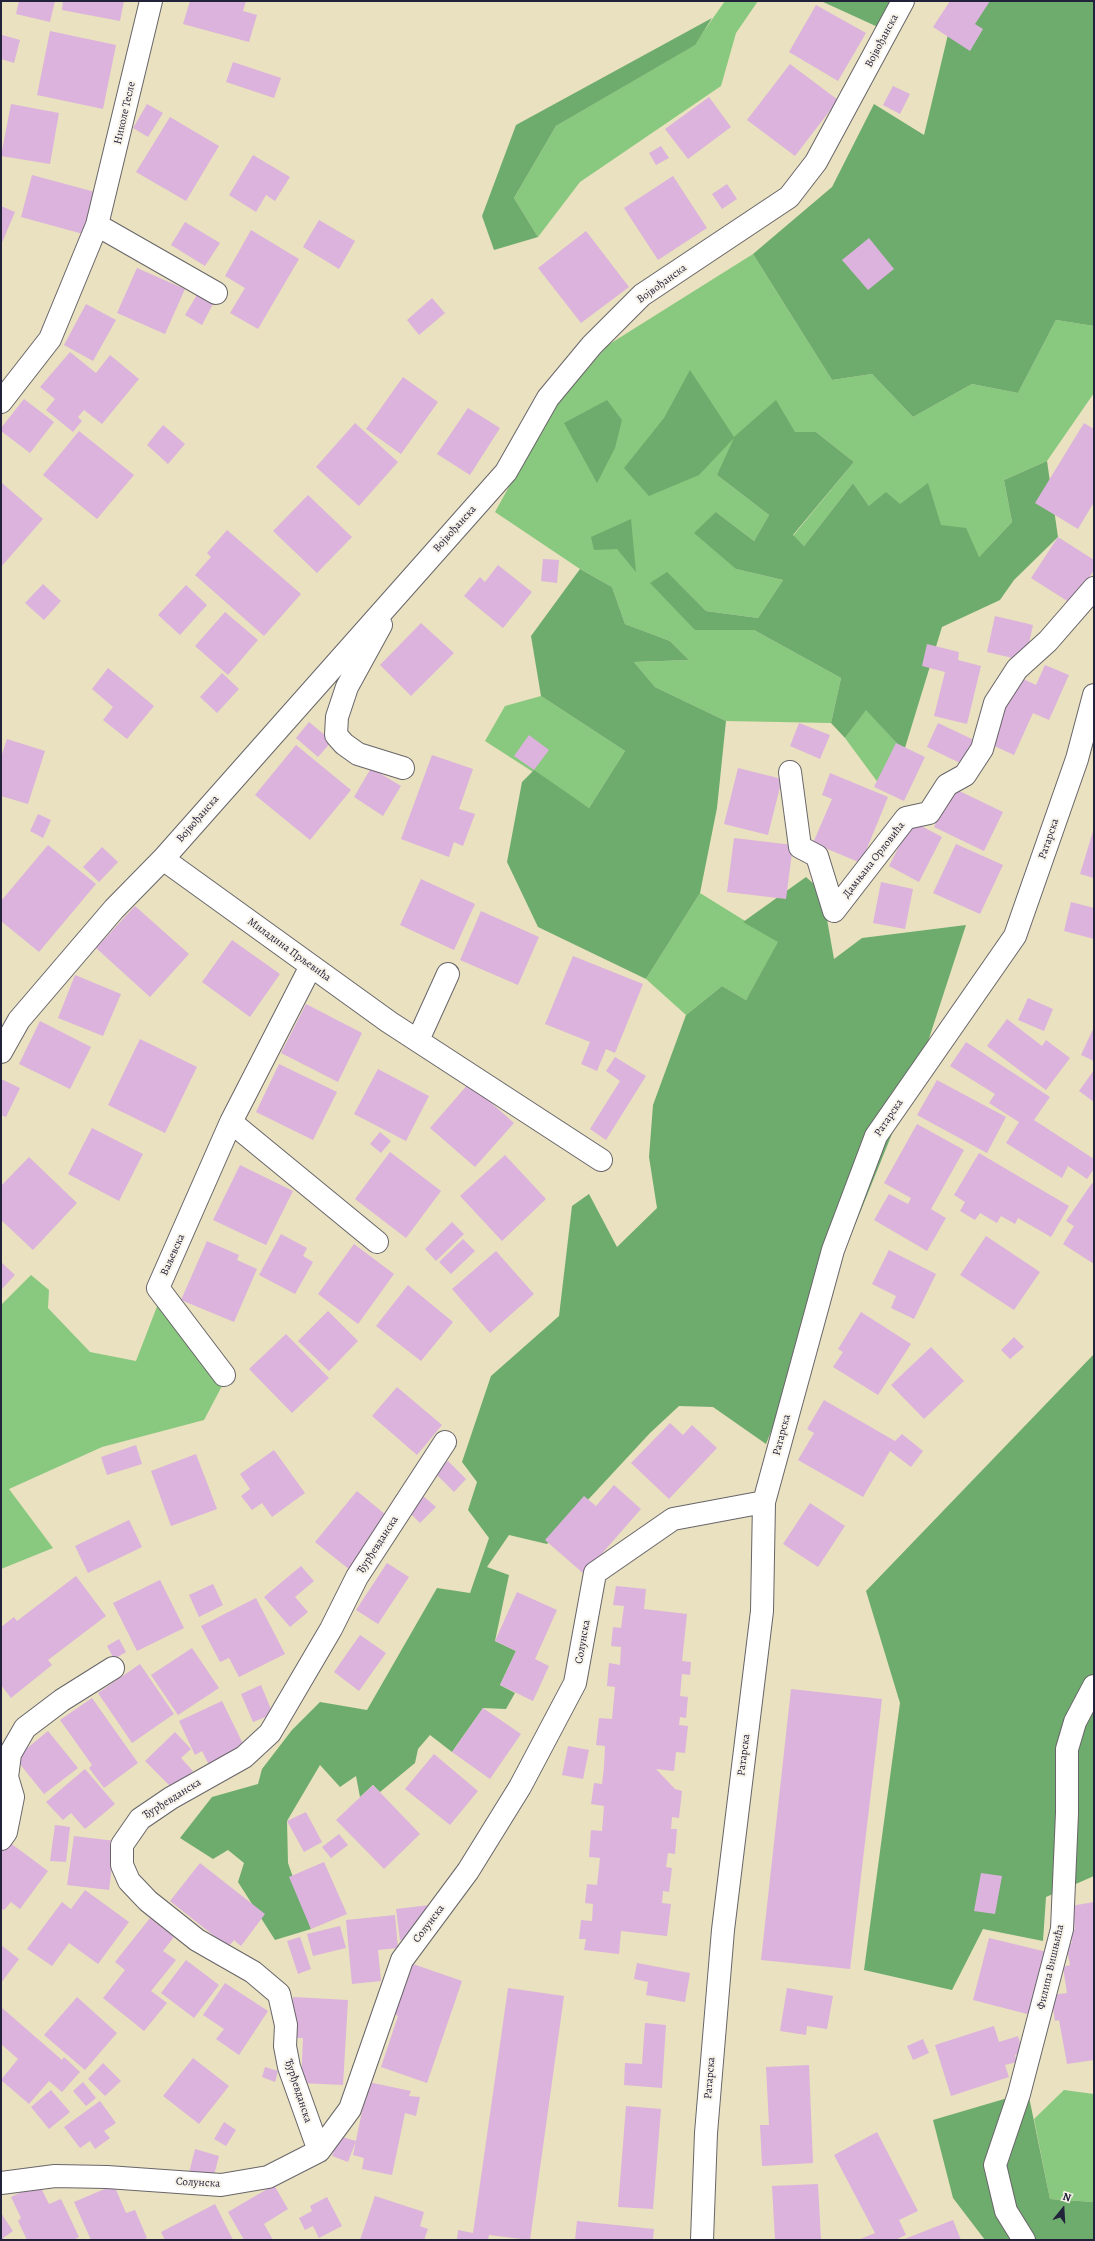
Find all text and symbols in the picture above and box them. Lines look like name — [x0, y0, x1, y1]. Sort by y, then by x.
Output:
street label: Војвођанска — [863, 12, 901, 70]
street label: Николе Тесле — [111, 80, 139, 146]
street label: Војвођанска — [635, 262, 689, 306]
street label: Војвођанска — [431, 503, 479, 555]
street label: Војвођанска — [174, 793, 222, 845]
street label: Ратарска — [1036, 817, 1062, 861]
street label: Дамњана Орловића — [840, 819, 908, 901]
street label: Миладина Прљевића — [245, 915, 333, 985]
street label: Ратарска — [872, 1097, 906, 1139]
street label: Ваљевска — [158, 1232, 188, 1278]
street label: Ратарска — [770, 1413, 794, 1457]
street label: Ђурђевданска — [354, 1514, 402, 1576]
street label: Солунска — [573, 1619, 593, 1665]
street label: Ратарска — [735, 1733, 753, 1777]
street label: Ђурђевданска — [140, 1776, 204, 1822]
street label: Солунска — [410, 1902, 448, 1946]
street label: Филипа Вишњића — [1035, 1923, 1067, 2011]
street label: Ратарска — [702, 2057, 718, 2099]
street label: Ђурђевданска — [282, 2058, 314, 2124]
street label: Солунска — [175, 2175, 221, 2191]
north arrow — [1043, 2189, 1083, 2229]
text: N — [1061, 2189, 1073, 2205]

